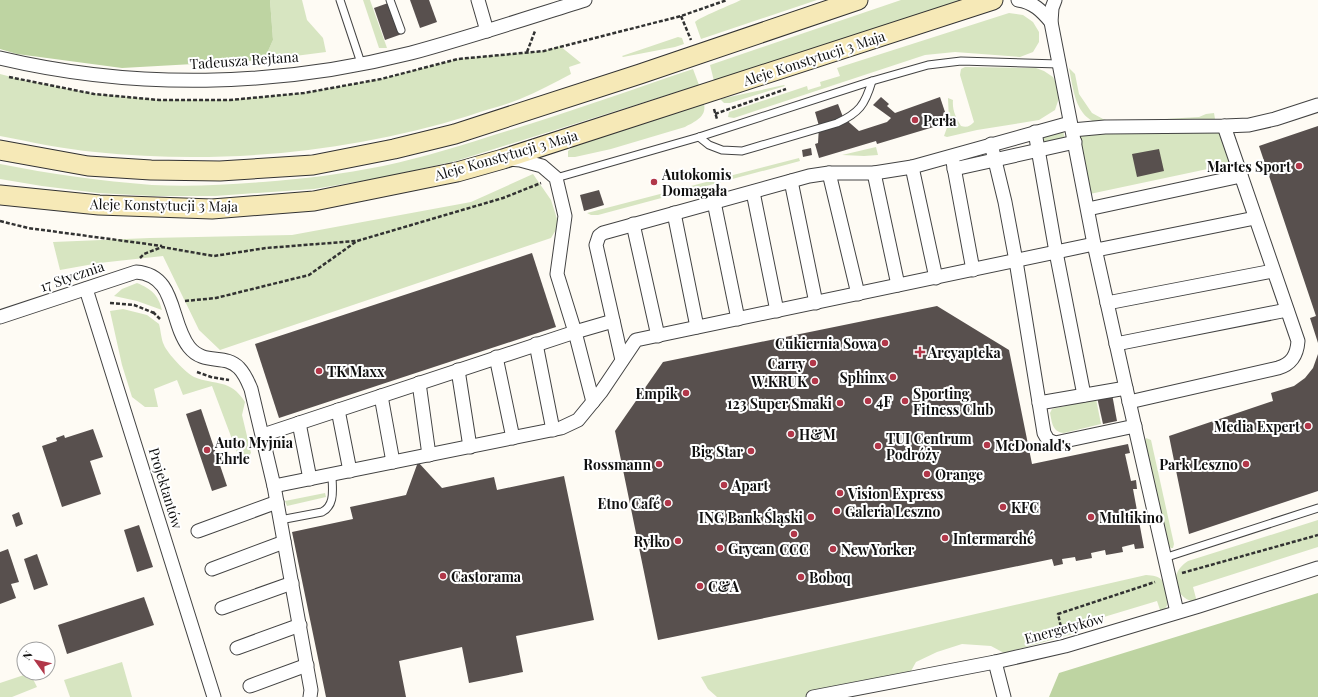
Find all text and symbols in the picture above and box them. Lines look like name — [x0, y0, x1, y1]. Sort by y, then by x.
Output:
street label: Aleje Konstytucji 3 Maja — [740, 26, 888, 90]
street label: Tadeusza Rejtana — [189, 47, 299, 73]
place label: Perła — [923, 111, 957, 130]
marker: Perła — [910, 115, 920, 125]
street label: Aleje Konstytucji 3 Maja — [431, 125, 580, 185]
place label: Martes Sport — [1207, 157, 1291, 176]
marker: Martes Sport — [1294, 161, 1304, 171]
place label: Autokomis Domagała — [661, 165, 731, 200]
marker: Autokomis Domagała — [649, 177, 659, 187]
street label: Aleje Konstytucji 3 Maja — [89, 194, 238, 216]
street label: 17 Stycznia — [37, 256, 107, 296]
place label: Cukiernia Sowa — [775, 334, 878, 353]
marker: Cukiernia Sowa — [880, 338, 890, 348]
place label: Arcyapteka — [927, 343, 1001, 362]
marker: Arcyapteka — [915, 347, 925, 357]
place label: Carry — [768, 354, 806, 373]
marker: Carry — [808, 358, 818, 368]
place label: TK Maxx — [327, 362, 385, 381]
marker: TK Maxx — [314, 366, 324, 376]
place label: Sphinx — [839, 368, 885, 387]
place label: W.KRUK — [750, 372, 808, 391]
marker: Sphinx — [888, 372, 898, 382]
marker: W.KRUK — [810, 376, 820, 386]
place label: Empik — [635, 384, 679, 403]
place label: Sporting Fitness Club — [913, 384, 993, 419]
marker: Empik — [681, 388, 691, 398]
place label: 4F — [876, 392, 892, 411]
place label: 123 Super Smaki — [727, 394, 833, 413]
marker: 4F — [863, 396, 873, 406]
marker: Sporting Fitness Club — [900, 396, 910, 406]
marker: 123 Super Smaki — [835, 398, 845, 408]
place label: Media Expert — [1214, 417, 1300, 436]
marker: Media Expert — [1303, 421, 1313, 431]
place label: H&M — [799, 425, 836, 444]
marker: H&M — [786, 429, 796, 439]
place label: TUI Centrum Podróży — [886, 429, 972, 464]
place label: Auto Myjnia Ehrle — [214, 433, 294, 468]
place label: McDonald's — [995, 436, 1071, 455]
marker: McDonald's — [982, 440, 992, 450]
marker: TUI Centrum Podróży — [873, 441, 883, 451]
place label: Big Star — [691, 442, 743, 461]
street label: Projektantów — [145, 445, 187, 531]
marker: Auto Myjnia Ehrle — [202, 445, 212, 455]
marker: Big Star — [746, 446, 756, 456]
place label: Rossmann — [583, 455, 651, 474]
place label: Park Leszno — [1159, 455, 1238, 474]
marker: Rossmann — [654, 459, 664, 469]
marker: Park Leszno — [1241, 459, 1251, 469]
place label: Orange — [935, 465, 983, 484]
marker: Orange — [922, 469, 932, 479]
place label: Apart — [731, 476, 769, 495]
marker: Apart — [719, 480, 729, 490]
place label: Vision Express — [847, 484, 943, 503]
marker: Vision Express — [835, 488, 845, 498]
place label: Etno Café — [598, 494, 660, 513]
marker: Etno Café — [663, 498, 673, 508]
place label: KFC — [1011, 498, 1039, 517]
place label: Galeria Leszno — [845, 502, 940, 521]
marker: KFC — [998, 502, 1008, 512]
marker: Galeria Leszno — [832, 506, 842, 516]
place label: ING Bank Śląski — [699, 508, 804, 527]
place label: Multikino — [1099, 508, 1163, 527]
marker: ING Bank Śląski — [806, 512, 816, 522]
marker: Multikino — [1086, 512, 1096, 522]
marker: CCC — [789, 529, 799, 539]
place label: Intermarché — [953, 529, 1034, 548]
place label: Ryłko — [633, 532, 670, 551]
marker: Intermarché — [940, 533, 950, 543]
marker: Ryłko — [673, 536, 683, 546]
place label: Grycan — [728, 539, 775, 558]
place label: CCC — [779, 540, 809, 559]
place label: New Yorker — [841, 540, 915, 559]
marker: Grycan — [715, 543, 725, 553]
marker: New Yorker — [828, 544, 838, 554]
place label: Castorama — [451, 567, 522, 586]
place label: Boboq — [809, 568, 851, 587]
marker: Castorama — [438, 571, 448, 581]
marker: Boboq — [796, 572, 806, 582]
place label: C&A — [708, 577, 740, 596]
marker: C&A — [695, 581, 705, 591]
street label: Energetyków — [1022, 608, 1106, 648]
north arrow — [16, 641, 56, 681]
text: N — [19, 648, 36, 663]

